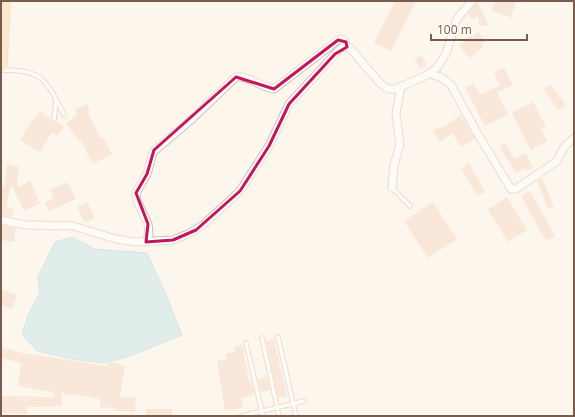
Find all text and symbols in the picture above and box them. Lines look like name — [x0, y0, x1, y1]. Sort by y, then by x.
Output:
scale bar — [431, 16, 527, 42]
text: 100 m — [437, 21, 472, 38]

